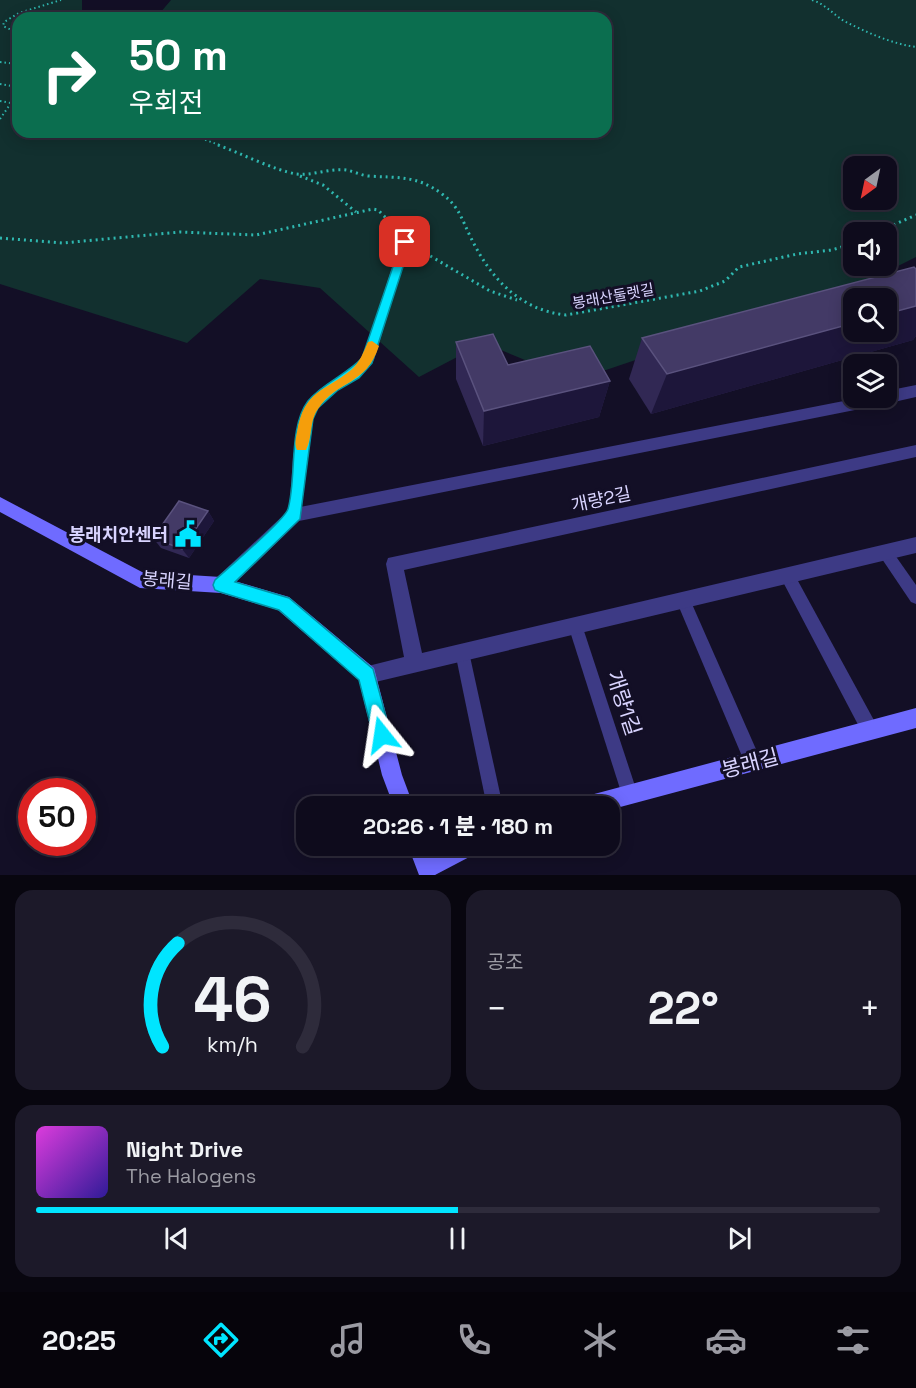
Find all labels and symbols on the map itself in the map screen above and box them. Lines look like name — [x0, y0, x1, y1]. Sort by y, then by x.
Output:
north arrow — [843, 156, 897, 210]
pin — [379, 216, 430, 267]
street label: 봉래산둘렛길 — [571, 279, 655, 313]
street label: 개량2길 — [569, 481, 633, 517]
public building icon: 봉래치안센터 — [173, 519, 203, 549]
place label: 봉래치안센터 — [69, 523, 168, 546]
street label: 봉래길 — [141, 566, 193, 594]
street label: 개량1길 — [601, 667, 647, 739]
position arrow — [350, 703, 414, 767]
street label: 봉래길 — [719, 742, 781, 784]
speed limit sign: 50 — [18, 778, 96, 856]

